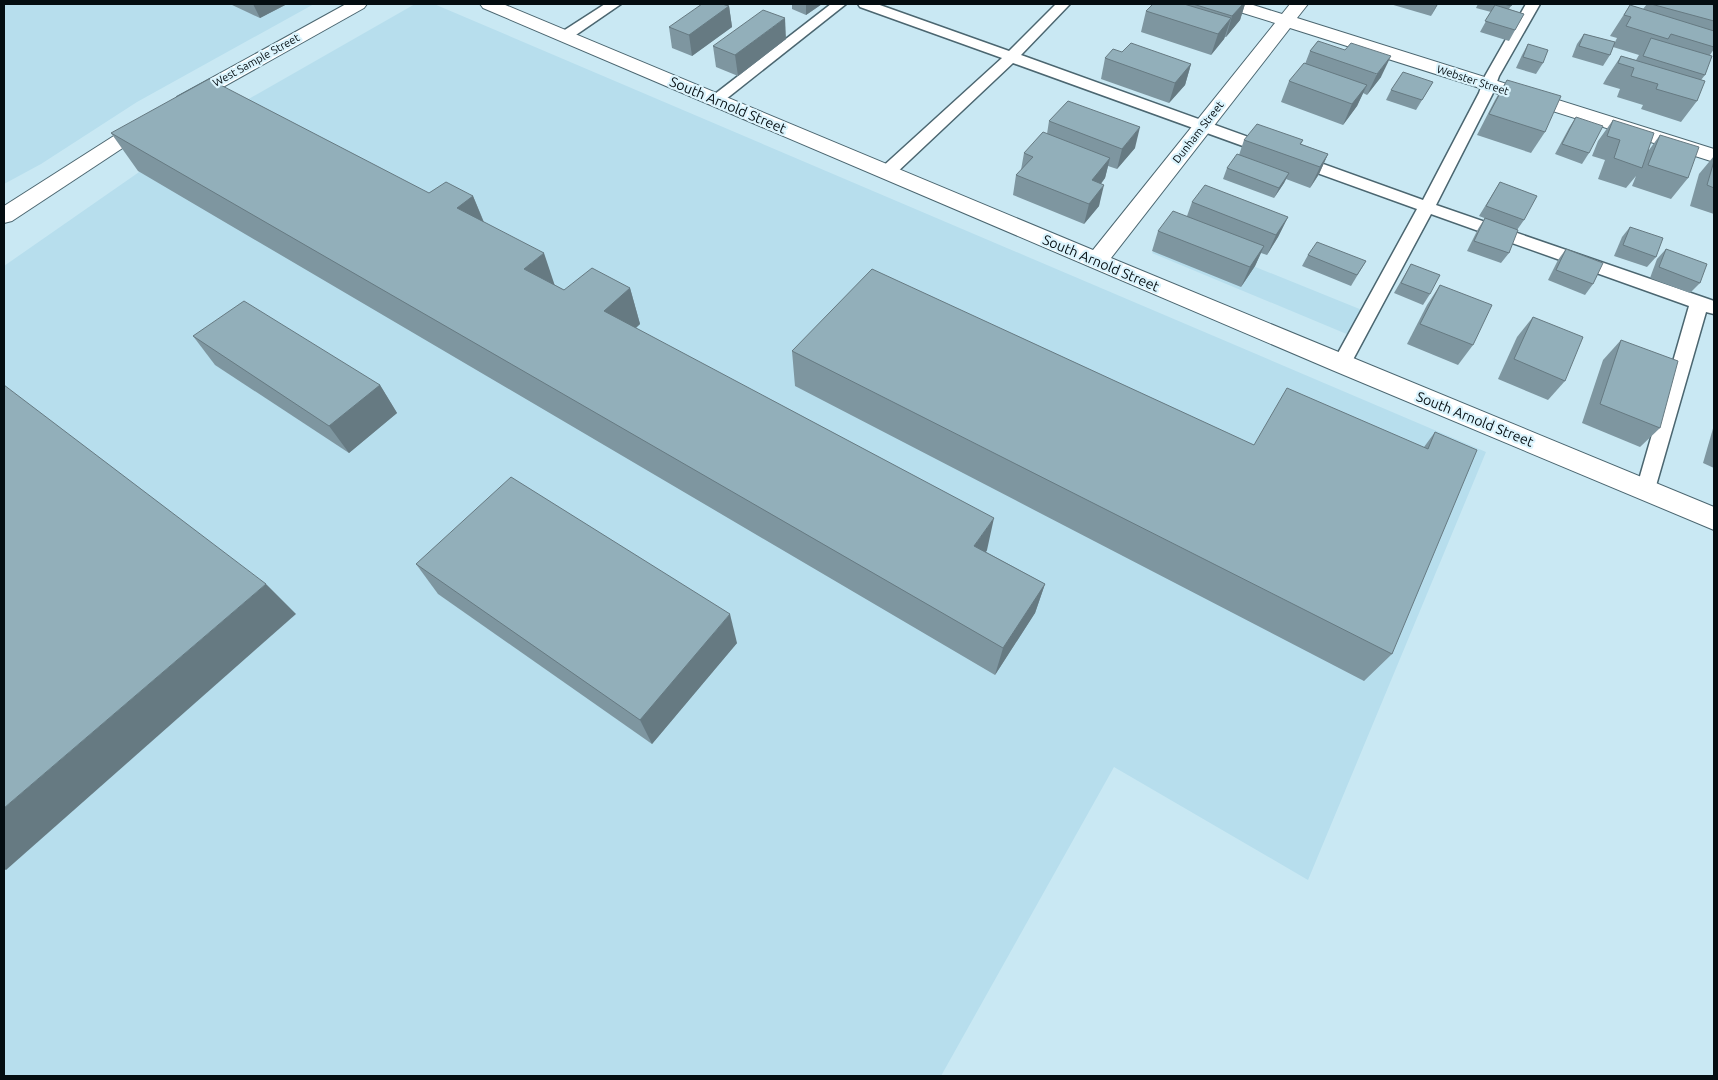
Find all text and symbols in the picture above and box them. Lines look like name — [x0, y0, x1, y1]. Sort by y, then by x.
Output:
street label: West Sample Street — [211, 31, 302, 89]
street label: Webster Street — [1435, 63, 1511, 98]
street label: South Arnold Street — [667, 73, 789, 137]
street label: Dunham Street — [1170, 98, 1226, 165]
street label: South Arnold Street — [1040, 231, 1162, 295]
street label: South Arnold Street — [1414, 388, 1536, 450]

